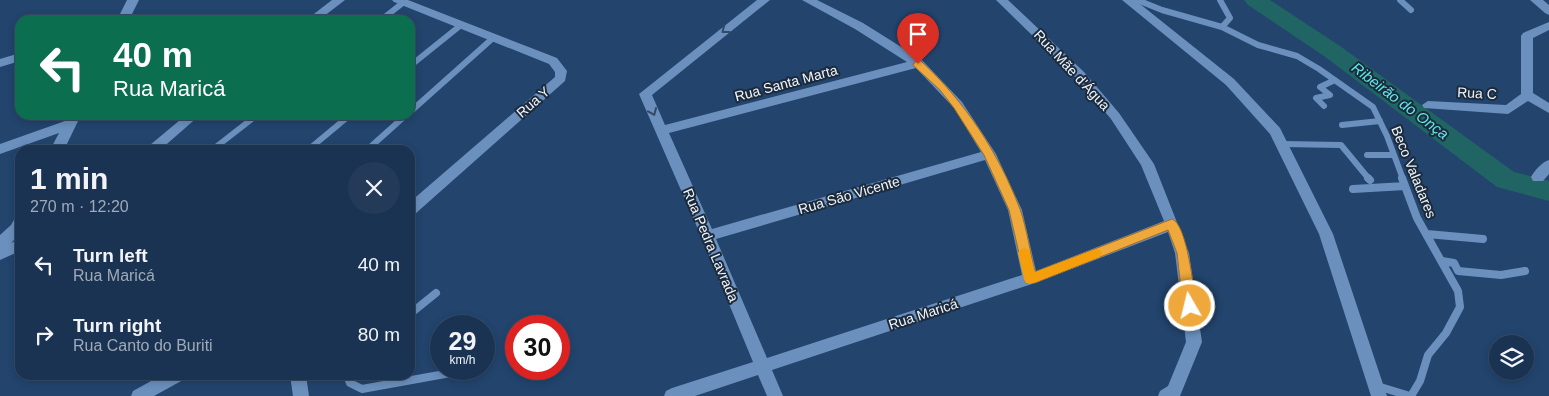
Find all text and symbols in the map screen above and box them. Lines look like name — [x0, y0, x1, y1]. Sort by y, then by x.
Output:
pin — [897, 13, 939, 64]
icon: arrive — [904, 20, 932, 48]
one-way arrow — [722, 25, 731, 33]
street label: Rua Mãe d'Água — [1031, 27, 1113, 114]
icon: left — [30, 35, 95, 100]
text: 40 m — [113, 35, 193, 74]
water label: Ribeirão do Onça — [1349, 59, 1452, 143]
street label: Rua Santa Marta — [733, 62, 839, 104]
text: Rua Maricá — [113, 76, 225, 101]
street label: Rua Y — [513, 83, 553, 121]
street label: Rua C — [1457, 84, 1497, 102]
one-way arrow — [647, 107, 657, 116]
street label: Beco Valadares — [1388, 124, 1440, 220]
text: 1 min — [30, 162, 108, 195]
button: close — [348, 162, 400, 214]
street label: Rua São Vicente — [796, 173, 902, 217]
street label: Rua Pedra Lavrada — [680, 186, 742, 304]
text: 270 m · 12:20 — [30, 198, 129, 215]
text: Turn left — [73, 245, 148, 266]
icon: left — [30, 251, 58, 279]
text: 40 m — [358, 254, 400, 275]
text: Rua Maricá — [73, 267, 155, 284]
position arrow — [1163, 279, 1215, 331]
street label: Rua Maricá — [886, 295, 960, 333]
text: Turn right — [73, 315, 161, 336]
speed limit sign: 30 — [505, 315, 570, 380]
icon: right — [30, 321, 58, 349]
text: 80 m — [358, 324, 400, 345]
text: 29 — [449, 327, 476, 355]
map controls — [1489, 335, 1534, 380]
button: layers — [1489, 335, 1534, 380]
text: Rua Canto do Buriti — [73, 337, 213, 354]
text: km/h — [449, 353, 476, 367]

